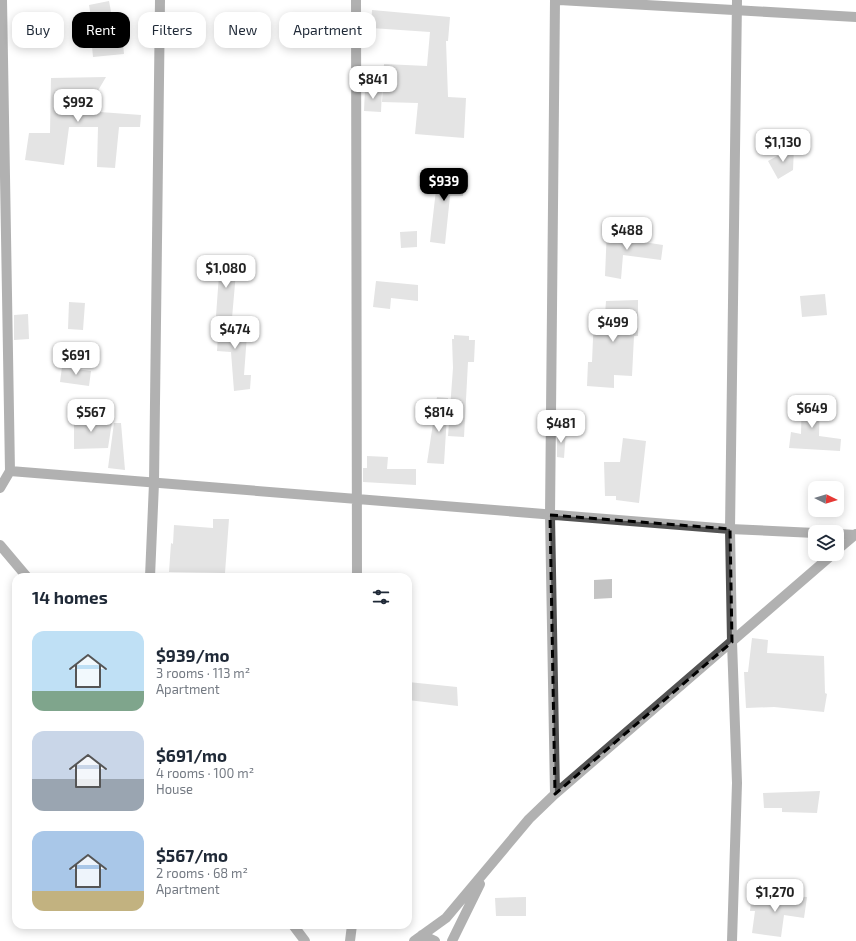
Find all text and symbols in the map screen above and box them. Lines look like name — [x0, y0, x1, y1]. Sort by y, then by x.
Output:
chip: Buy — [12, 12, 64, 48]
chip: Rent — [72, 12, 130, 48]
chip: Filters — [138, 12, 206, 48]
chip: New — [214, 12, 271, 48]
chip: Apartment — [279, 12, 376, 48]
pin: $841 — [349, 66, 397, 100]
text: $841 — [358, 71, 388, 87]
pin: $992 — [54, 89, 102, 123]
text: $992 — [63, 94, 93, 110]
pin: $1,130 — [750, 129, 816, 163]
text: $1,130 — [765, 134, 801, 150]
pin: $939 — [420, 168, 468, 202]
text: $939 — [429, 173, 459, 189]
pin: $488 — [603, 217, 651, 251]
text: $488 — [611, 222, 643, 238]
pin: $1,080 — [193, 255, 259, 289]
text: $1,080 — [206, 260, 246, 276]
pin: $499 — [589, 309, 637, 343]
text: $499 — [597, 314, 629, 330]
pin: $474 — [211, 316, 259, 350]
text: $474 — [220, 321, 250, 337]
pin: $691 — [52, 342, 100, 376]
text: $691 — [62, 347, 90, 363]
pin: $649 — [788, 395, 836, 429]
pin: $567 — [67, 399, 115, 433]
pin: $814 — [415, 399, 463, 433]
text: $649 — [796, 400, 828, 416]
text: $567 — [76, 404, 106, 420]
text: $814 — [424, 404, 454, 420]
pin: $481 — [537, 410, 585, 444]
text: $481 — [546, 415, 576, 431]
north arrow — [808, 481, 844, 517]
map controls — [808, 481, 844, 561]
button: layers — [808, 525, 844, 561]
icon: filters — [370, 586, 392, 608]
text: 14 homes — [32, 587, 108, 607]
text: $939/mo — [156, 645, 229, 665]
icon: home — [64, 647, 112, 695]
text: 3 rooms · 113 m² — [156, 665, 250, 681]
text: Apartment — [156, 681, 220, 697]
text: $691/mo — [156, 745, 227, 765]
icon: home — [64, 747, 112, 795]
text: 4 rooms · 100 m² — [156, 765, 254, 781]
text: House — [156, 781, 193, 797]
text: $567/mo — [156, 845, 228, 865]
icon: home — [64, 847, 112, 895]
text: 2 rooms · 68 m² — [156, 865, 248, 881]
pin: $1,270 — [742, 879, 808, 913]
text: Apartment — [156, 881, 220, 897]
text: $1,270 — [756, 884, 794, 900]

